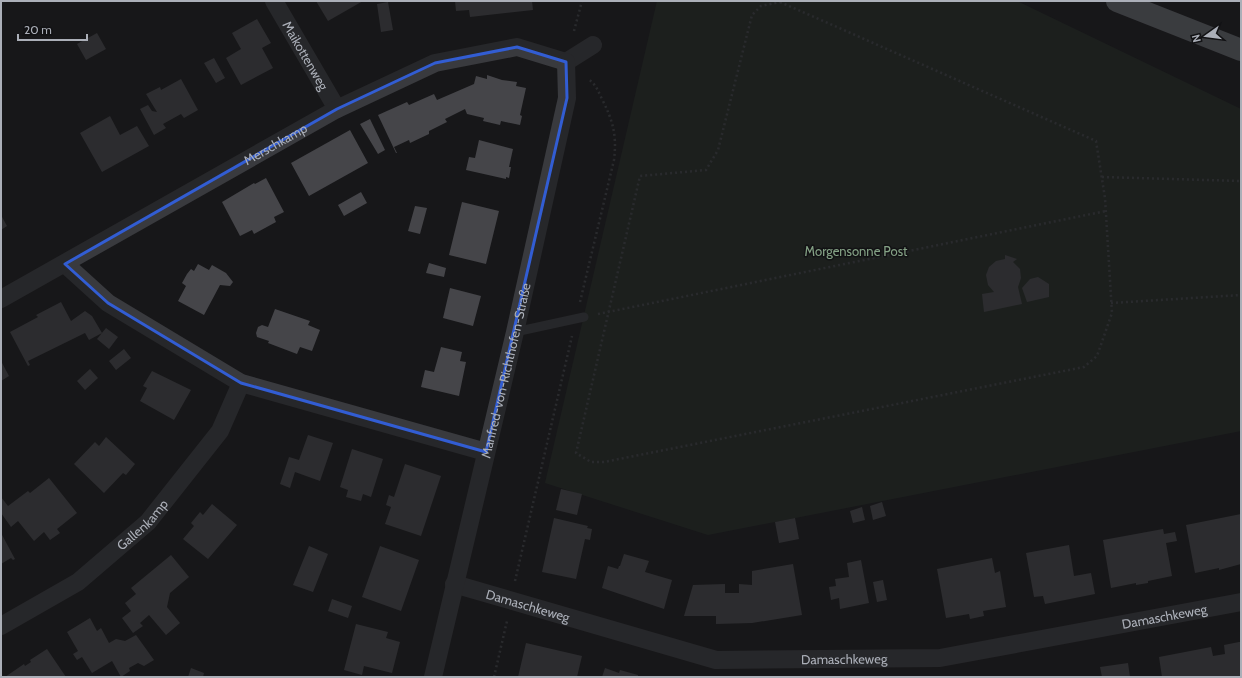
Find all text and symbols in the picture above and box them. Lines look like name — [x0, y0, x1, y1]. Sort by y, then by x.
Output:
scale bar — [18, 16, 87, 42]
north arrow — [1186, 16, 1226, 56]
street label: Maikottenweg — [279, 18, 332, 93]
text: 20 m — [24, 22, 52, 37]
text: N — [1189, 33, 1204, 44]
street label: Merschkamp — [241, 120, 310, 168]
park label: Morgensonne Post — [805, 243, 908, 259]
street label: Manfred-von-Richthofen-Straße — [477, 281, 534, 460]
street label: Gallenkamp — [113, 496, 171, 553]
street label: Damaschkeweg — [484, 586, 572, 625]
street label: Damaschkeweg — [1120, 600, 1209, 632]
street label: Damaschkeweg — [801, 650, 888, 667]

